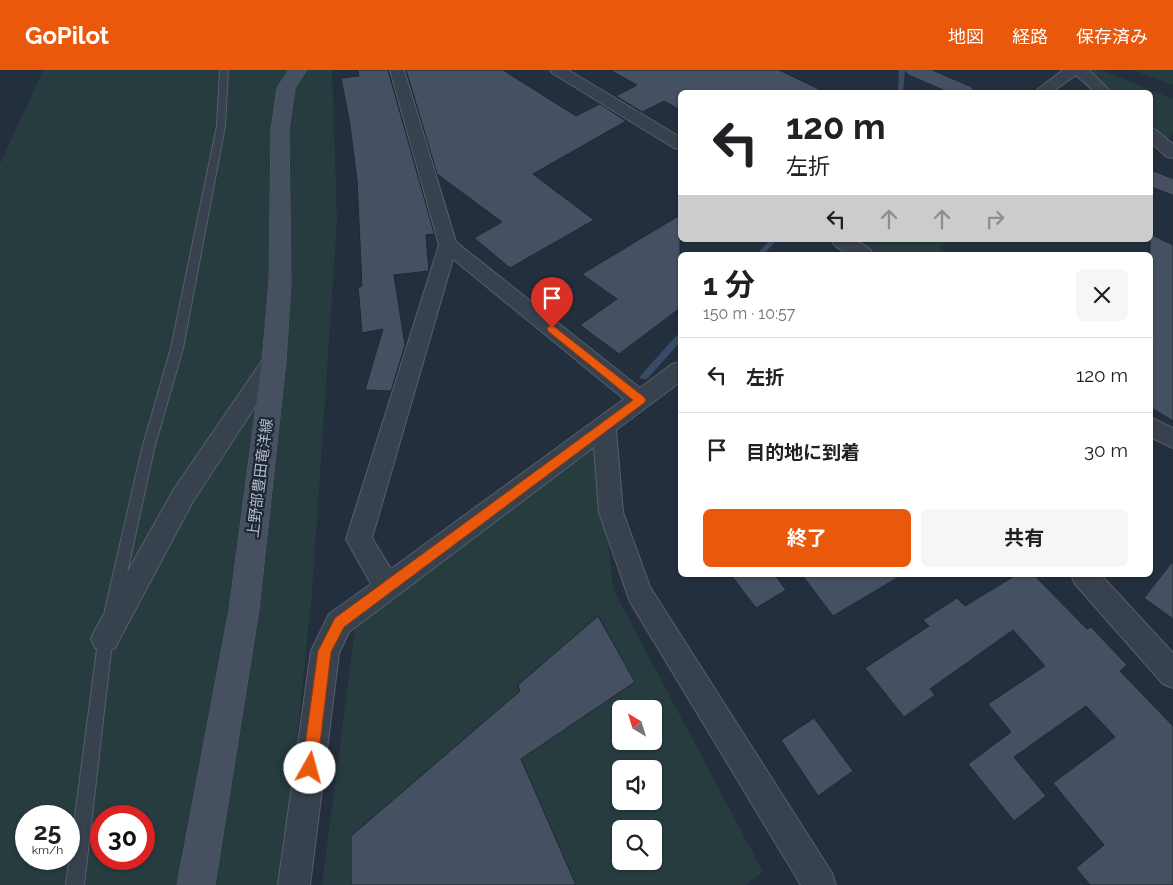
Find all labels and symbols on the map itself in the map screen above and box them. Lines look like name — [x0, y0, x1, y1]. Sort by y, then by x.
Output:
pin — [531, 277, 573, 328]
street label: 上野部豊田竜洋線 — [244, 417, 276, 539]
north arrow — [612, 700, 662, 750]
position arrow — [283, 741, 335, 793]
speed limit sign: 30 — [90, 805, 155, 870]

